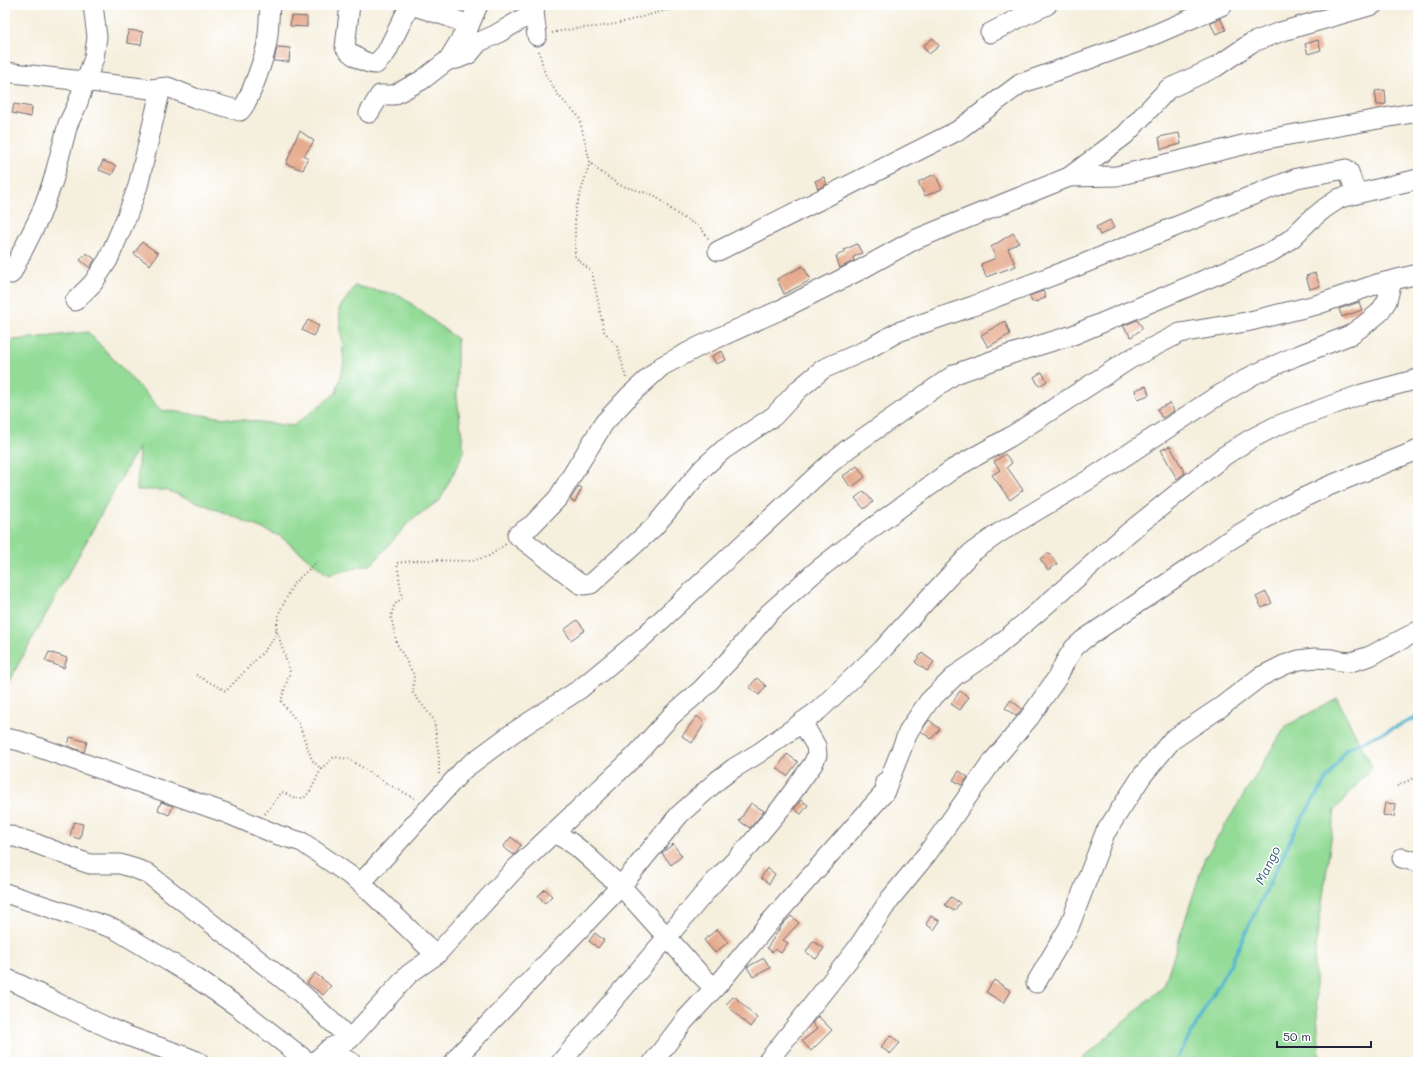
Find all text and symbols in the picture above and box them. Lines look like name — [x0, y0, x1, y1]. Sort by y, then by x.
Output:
water label: Mango — [1250, 843, 1284, 887]
scale bar — [1277, 1023, 1371, 1049]
text: 50 m — [1283, 1028, 1311, 1044]

